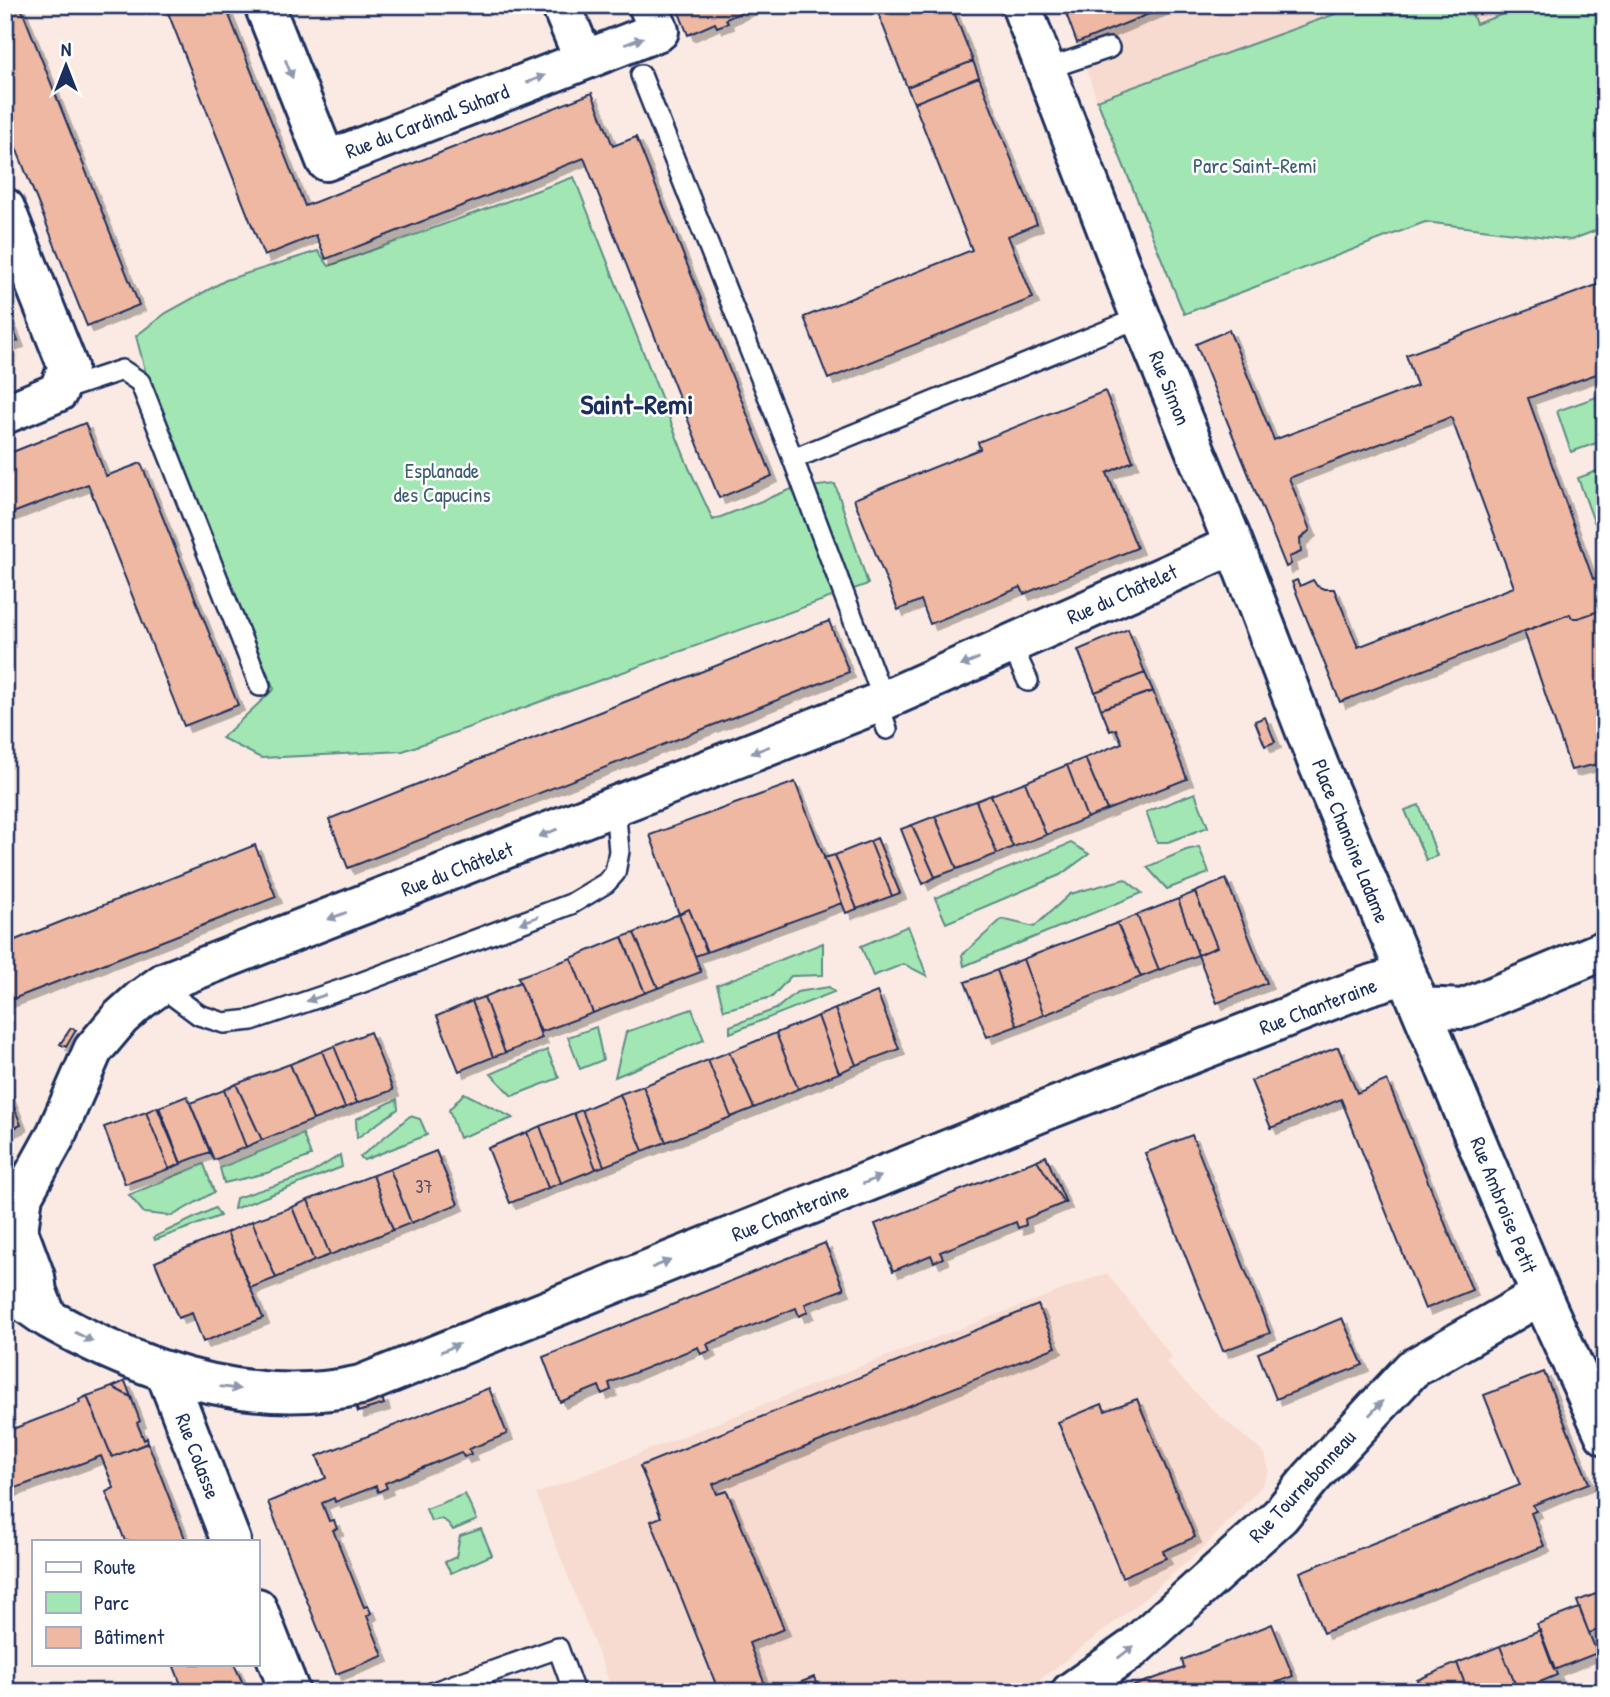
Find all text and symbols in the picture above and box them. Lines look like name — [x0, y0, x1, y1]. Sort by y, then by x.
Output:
north arrow — [32, 32, 102, 102]
one-way arrow — [624, 35, 645, 46]
text: N — [61, 36, 71, 62]
one-way arrow — [284, 58, 295, 79]
one-way arrow — [526, 73, 547, 84]
street label: Rue du Cardinal Suhard — [341, 77, 513, 165]
park label: Parc Saint-Remi — [1193, 151, 1317, 180]
street label: Rue Simon — [1142, 347, 1198, 429]
district label: Saint-Remi — [581, 385, 693, 423]
park label: Esplanade des Capucins — [393, 456, 491, 509]
street label: Rue du Châtelet — [1062, 556, 1182, 631]
one-way arrow — [960, 656, 980, 668]
one-way arrow — [749, 744, 770, 755]
street label: Place Chanoine Ladame — [1305, 755, 1397, 927]
one-way arrow — [538, 827, 559, 838]
street label: Rue du Châtelet — [397, 834, 518, 904]
one-way arrow — [326, 911, 347, 922]
one-way arrow — [519, 914, 540, 925]
street label: Rue Chanteraine — [1255, 970, 1381, 1042]
one-way arrow — [305, 993, 326, 1004]
street label: Rue Ambroise Petit — [1464, 1133, 1545, 1278]
house number: 37 — [416, 1174, 433, 1199]
one-way arrow — [862, 1174, 883, 1185]
street label: Rue Chanteraine — [727, 1175, 853, 1249]
one-way arrow — [651, 1258, 672, 1269]
one-way arrow — [74, 1331, 93, 1343]
one-way arrow — [439, 1343, 460, 1354]
one-way arrow — [220, 1383, 242, 1394]
one-way arrow — [1368, 1399, 1384, 1417]
street label: Rue Colasse — [168, 1409, 228, 1503]
street label: Rue Tournebonneau — [1242, 1423, 1362, 1549]
legend — [32, 1540, 259, 1666]
text: Route — [94, 1552, 136, 1581]
text: Parc — [94, 1588, 129, 1617]
text: Bâtiment — [94, 1622, 165, 1651]
one-way arrow — [1117, 1645, 1136, 1659]

